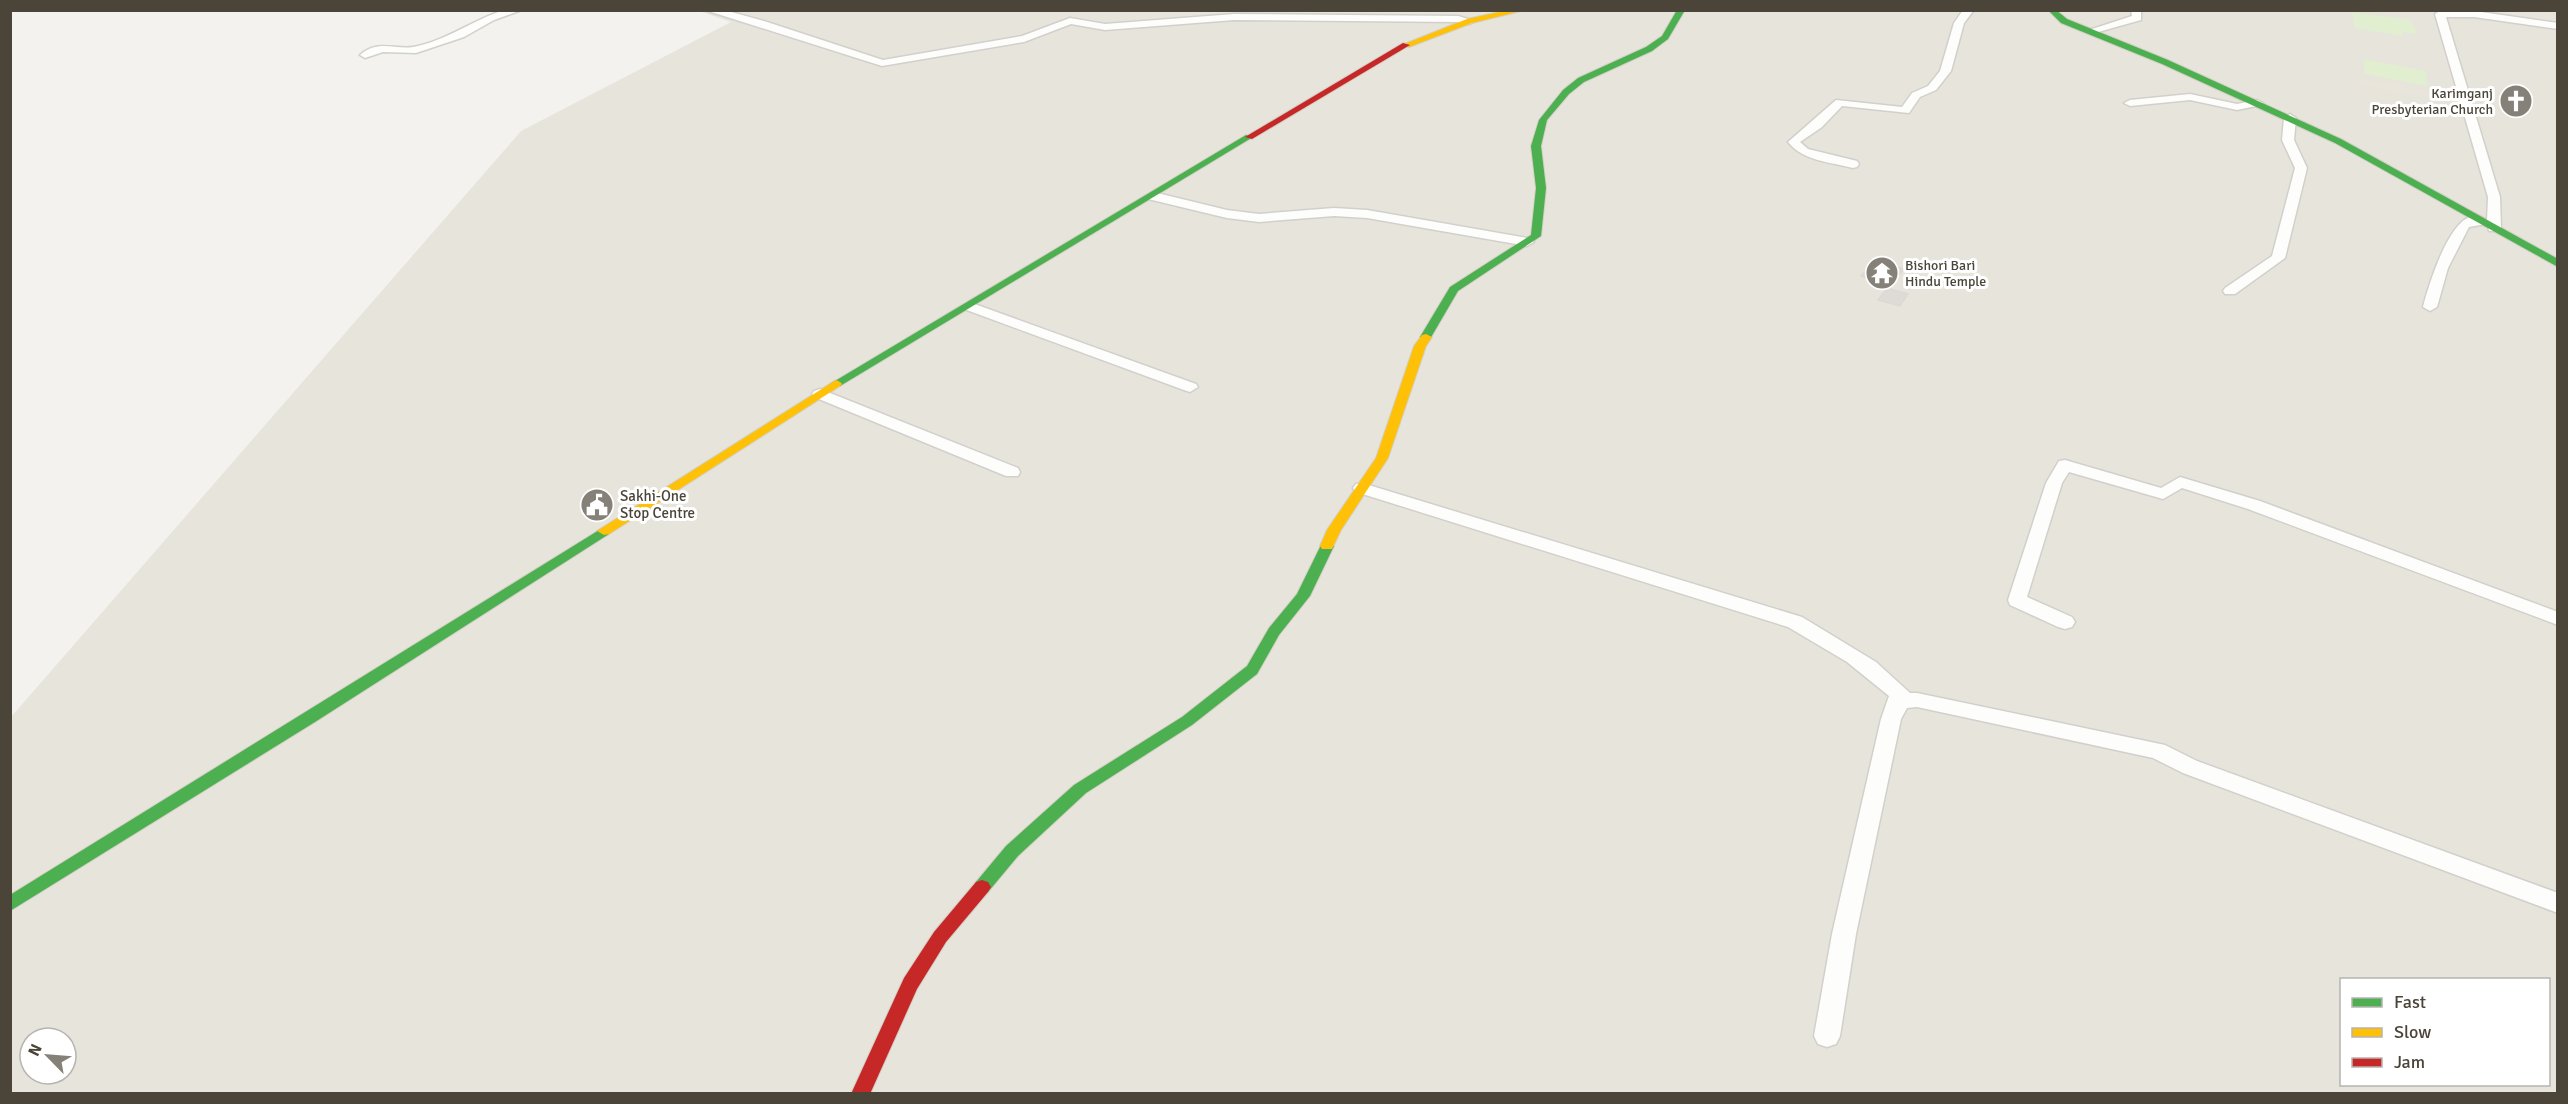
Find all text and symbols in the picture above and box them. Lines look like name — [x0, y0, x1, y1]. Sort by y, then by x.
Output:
church icon: Karimganj Presbyterian Church — [2498, 83, 2534, 119]
place label: Karimganj Presbyterian Church — [2372, 85, 2493, 118]
temple icon: Bishori Bari Hindu Temple — [1864, 255, 1900, 291]
place label: Bishori Bari Hindu Temple — [1905, 257, 1986, 290]
public building icon: Sakhi-One Stop Centre — [579, 487, 615, 523]
place label: Sakhi-One Stop Centre — [620, 487, 695, 522]
legend — [2340, 978, 2550, 1086]
text: Fast — [2394, 991, 2426, 1013]
text: Slow — [2394, 1021, 2431, 1043]
north arrow — [18, 1026, 78, 1086]
text: N — [24, 1041, 47, 1059]
text: Jam — [2394, 1051, 2425, 1073]

